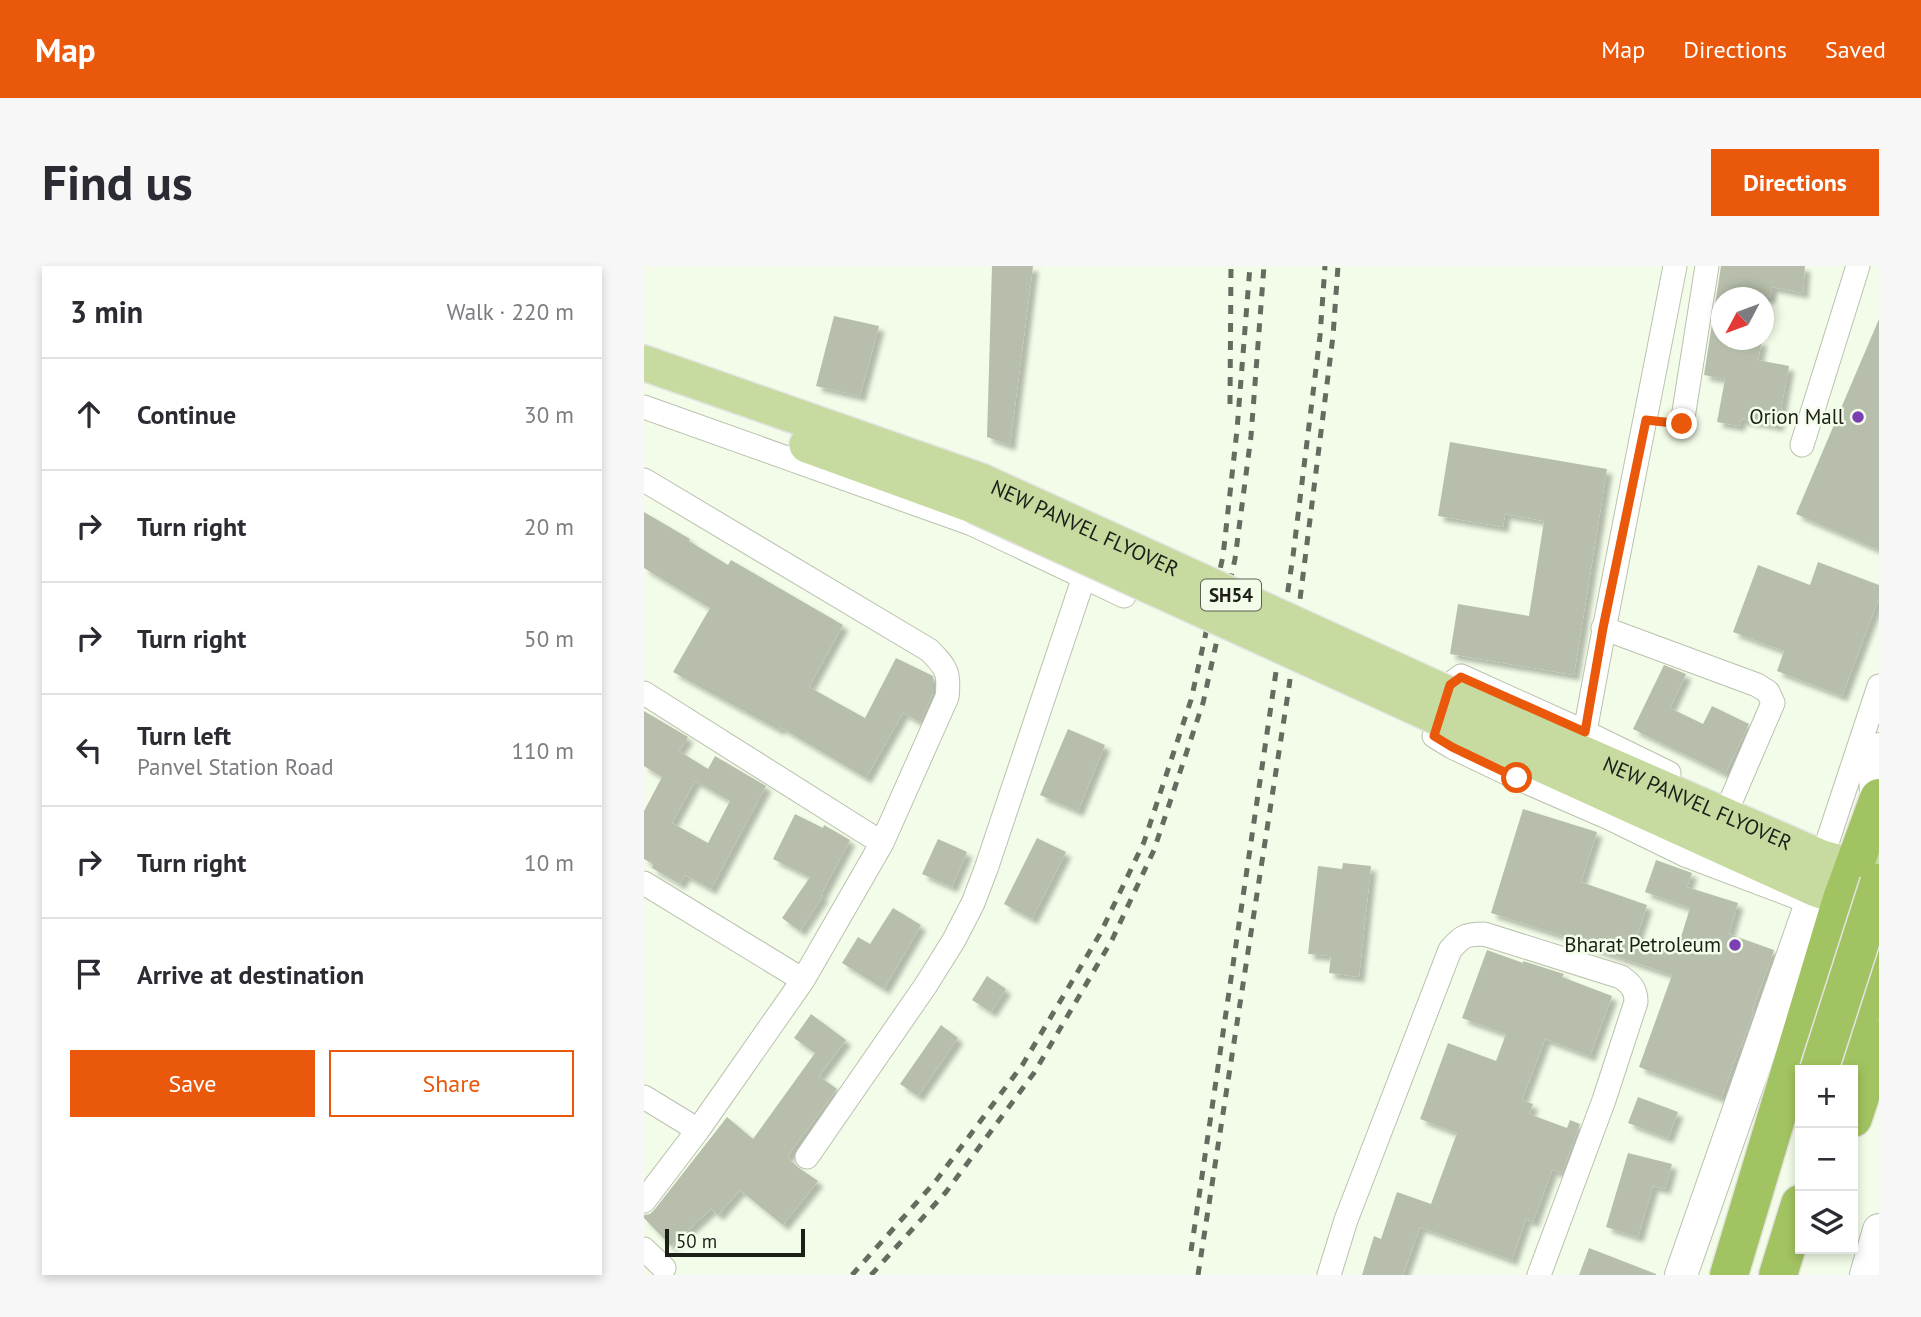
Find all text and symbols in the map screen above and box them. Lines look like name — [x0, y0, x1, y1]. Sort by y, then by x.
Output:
text: Map — [35, 28, 96, 71]
text: Map — [1601, 34, 1645, 65]
text: Directions — [1683, 34, 1787, 65]
text: Saved — [1825, 34, 1886, 65]
button: Directions — [1711, 149, 1879, 216]
text: Find us — [42, 150, 193, 214]
north arrow — [1711, 287, 1774, 350]
text: 3 min — [70, 292, 143, 331]
text: Walk · 220 m — [447, 297, 574, 326]
icon: ahead — [70, 395, 108, 433]
text: Continue — [137, 398, 236, 431]
text: 30 m — [524, 400, 574, 429]
place label: Orion Mall — [1749, 403, 1844, 430]
route end — [1666, 408, 1697, 439]
marker: Orion Mall — [1850, 409, 1866, 425]
street label: NEW PANVEL FLYOVER — [987, 473, 1183, 582]
icon: right — [70, 507, 108, 545]
text: Turn right — [137, 510, 246, 543]
text: 20 m — [524, 512, 574, 541]
road number: SH54 — [1201, 580, 1261, 610]
icon: right — [70, 619, 108, 657]
text: Turn right — [137, 622, 246, 655]
text: 50 m — [524, 624, 574, 653]
text: Turn left — [137, 719, 231, 752]
icon: left — [70, 731, 108, 769]
text: 110 m — [512, 736, 574, 765]
street label: NEW PANVEL FLYOVER — [1599, 750, 1796, 856]
text: Panvel Station Road — [137, 752, 334, 781]
route start — [1501, 762, 1532, 793]
icon: right — [70, 843, 108, 881]
text: Turn right — [137, 846, 246, 879]
text: 10 m — [524, 848, 574, 877]
place label: Bharat Petroleum — [1564, 931, 1721, 958]
marker: Bharat Petroleum — [1727, 937, 1743, 953]
icon: arrive — [70, 955, 108, 993]
text: Arrive at destination — [137, 958, 364, 991]
button: Save — [70, 1050, 315, 1117]
button: Share — [329, 1050, 574, 1117]
map controls — [1795, 1065, 1858, 1254]
button: + — [1795, 1065, 1858, 1128]
button: − — [1795, 1128, 1858, 1191]
button: layers — [1795, 1191, 1858, 1254]
scale bar — [665, 1226, 805, 1258]
text: 50 m — [676, 1229, 717, 1253]

